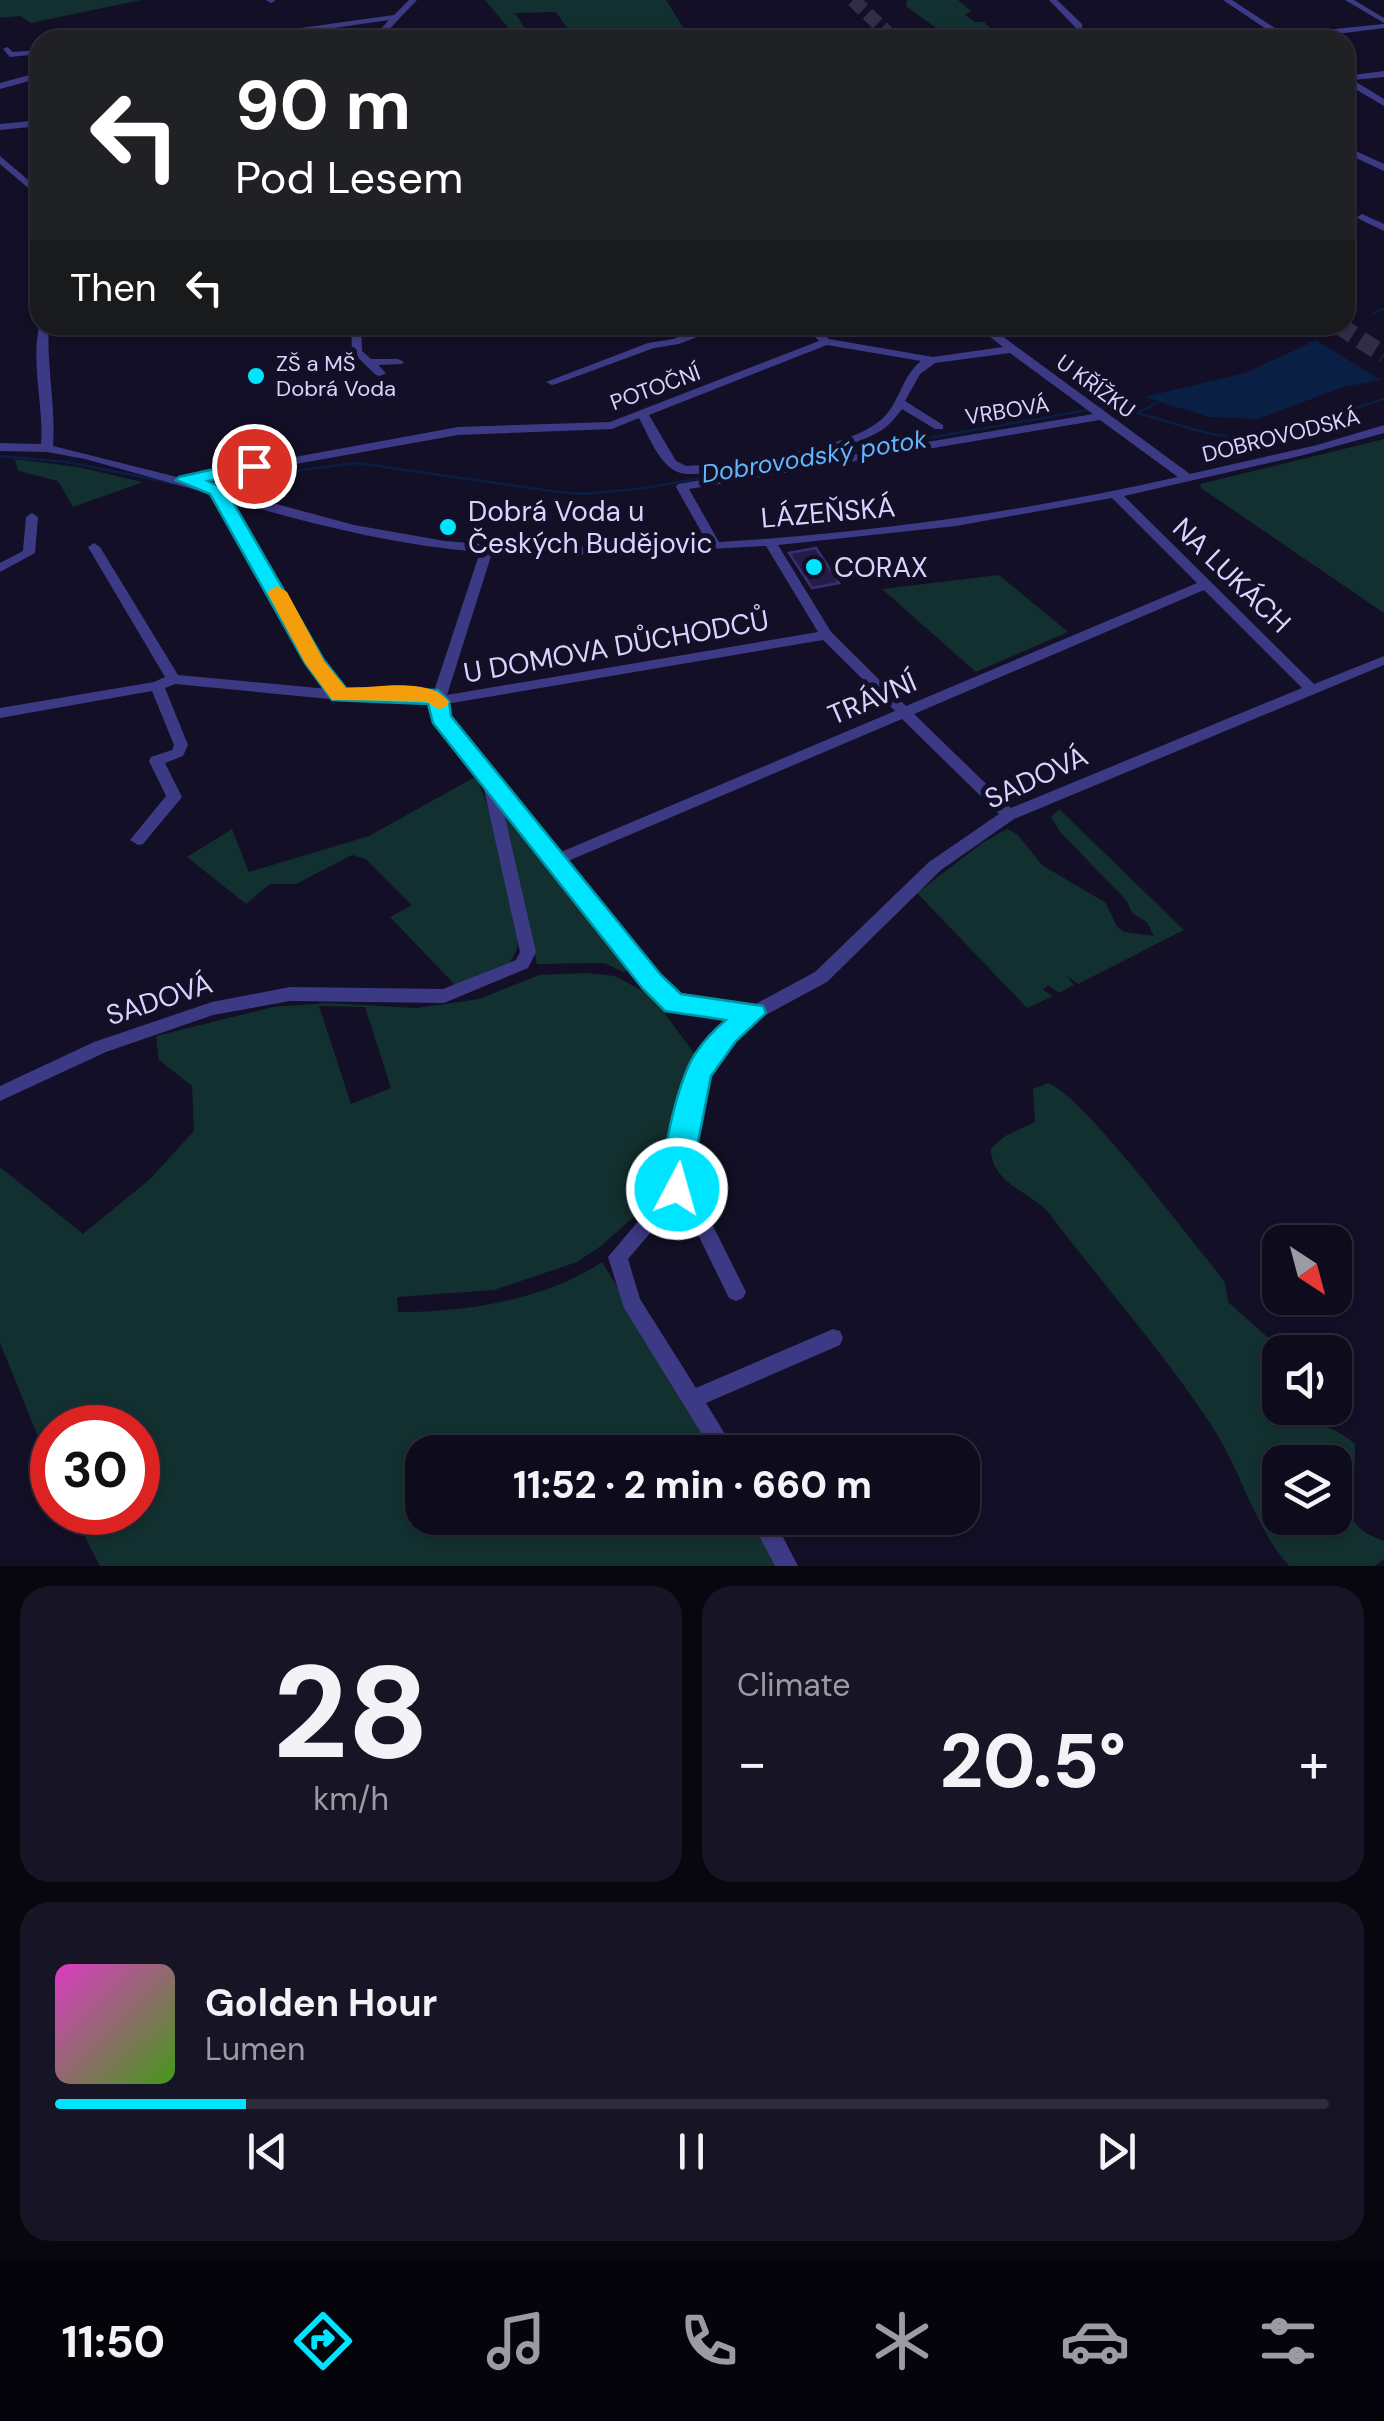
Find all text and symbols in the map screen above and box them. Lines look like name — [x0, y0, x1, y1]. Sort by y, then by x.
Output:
text: 90 m — [235, 60, 411, 151]
icon: left — [70, 70, 200, 200]
text: Pod Lesem — [235, 148, 463, 207]
icon: left — [177, 260, 232, 315]
text: Then — [70, 263, 157, 313]
street label: U KŘÍŽKU — [1051, 348, 1141, 425]
place label: ZŠ a MŠ Dobrá Voda — [276, 349, 396, 403]
street label: POTOČNÍ — [606, 358, 704, 417]
marker: ZŠ a MŠ Dobrá Voda — [245, 365, 267, 387]
street label: VRBOVÁ — [963, 390, 1051, 431]
street label: DOBROVODSKÁ — [1199, 402, 1363, 469]
water label: Dobrovodský potok — [699, 422, 929, 491]
pin — [212, 424, 297, 509]
icon: arrive — [227, 439, 282, 494]
street label: LÁZEŇSKÁ — [759, 488, 897, 537]
place label: Dobrá Voda u Českých Budějovic — [468, 493, 713, 562]
street label: NA LUKÁCH — [1165, 510, 1299, 641]
marker: Dobrá Voda u Českých Budějovic — [437, 516, 459, 538]
place label: CORAX — [834, 549, 928, 586]
marker: CORAX — [803, 556, 825, 578]
street label: U DOMOVA DŮCHODCŮ — [460, 600, 772, 692]
street label: TRÁVNÍ — [822, 663, 923, 734]
street label: SADOVÁ — [979, 738, 1094, 817]
street label: SADOVÁ — [101, 965, 217, 1034]
position arrow — [625, 1137, 729, 1241]
north arrow — [1262, 1225, 1352, 1315]
map controls — [1262, 1225, 1352, 1535]
button: sound — [1262, 1335, 1352, 1425]
speed limit sign: 30 — [30, 1405, 160, 1535]
button: layers — [1262, 1445, 1352, 1535]
text: 11:52 · 2 min · 660 m — [513, 1460, 872, 1510]
text: 28 — [273, 1628, 429, 1797]
text: Climate — [737, 1664, 851, 1706]
text: 20.5° — [940, 1713, 1126, 1810]
text: − — [737, 1727, 767, 1799]
text: + — [1299, 1727, 1329, 1799]
text: km/h — [313, 1778, 389, 1820]
text: Golden Hour — [205, 1978, 437, 2028]
text: Lumen — [205, 2028, 305, 2070]
icon: previous — [240, 2124, 295, 2179]
icon: pause — [664, 2124, 719, 2179]
icon: next — [1089, 2124, 1144, 2179]
icon: directions — [288, 2306, 358, 2376]
icon: music — [481, 2306, 551, 2376]
icon: phone — [674, 2306, 744, 2376]
icon: climate — [867, 2306, 937, 2376]
icon: car — [1060, 2306, 1130, 2376]
icon: filters — [1253, 2306, 1323, 2376]
text: 11:50 — [61, 2312, 165, 2371]

